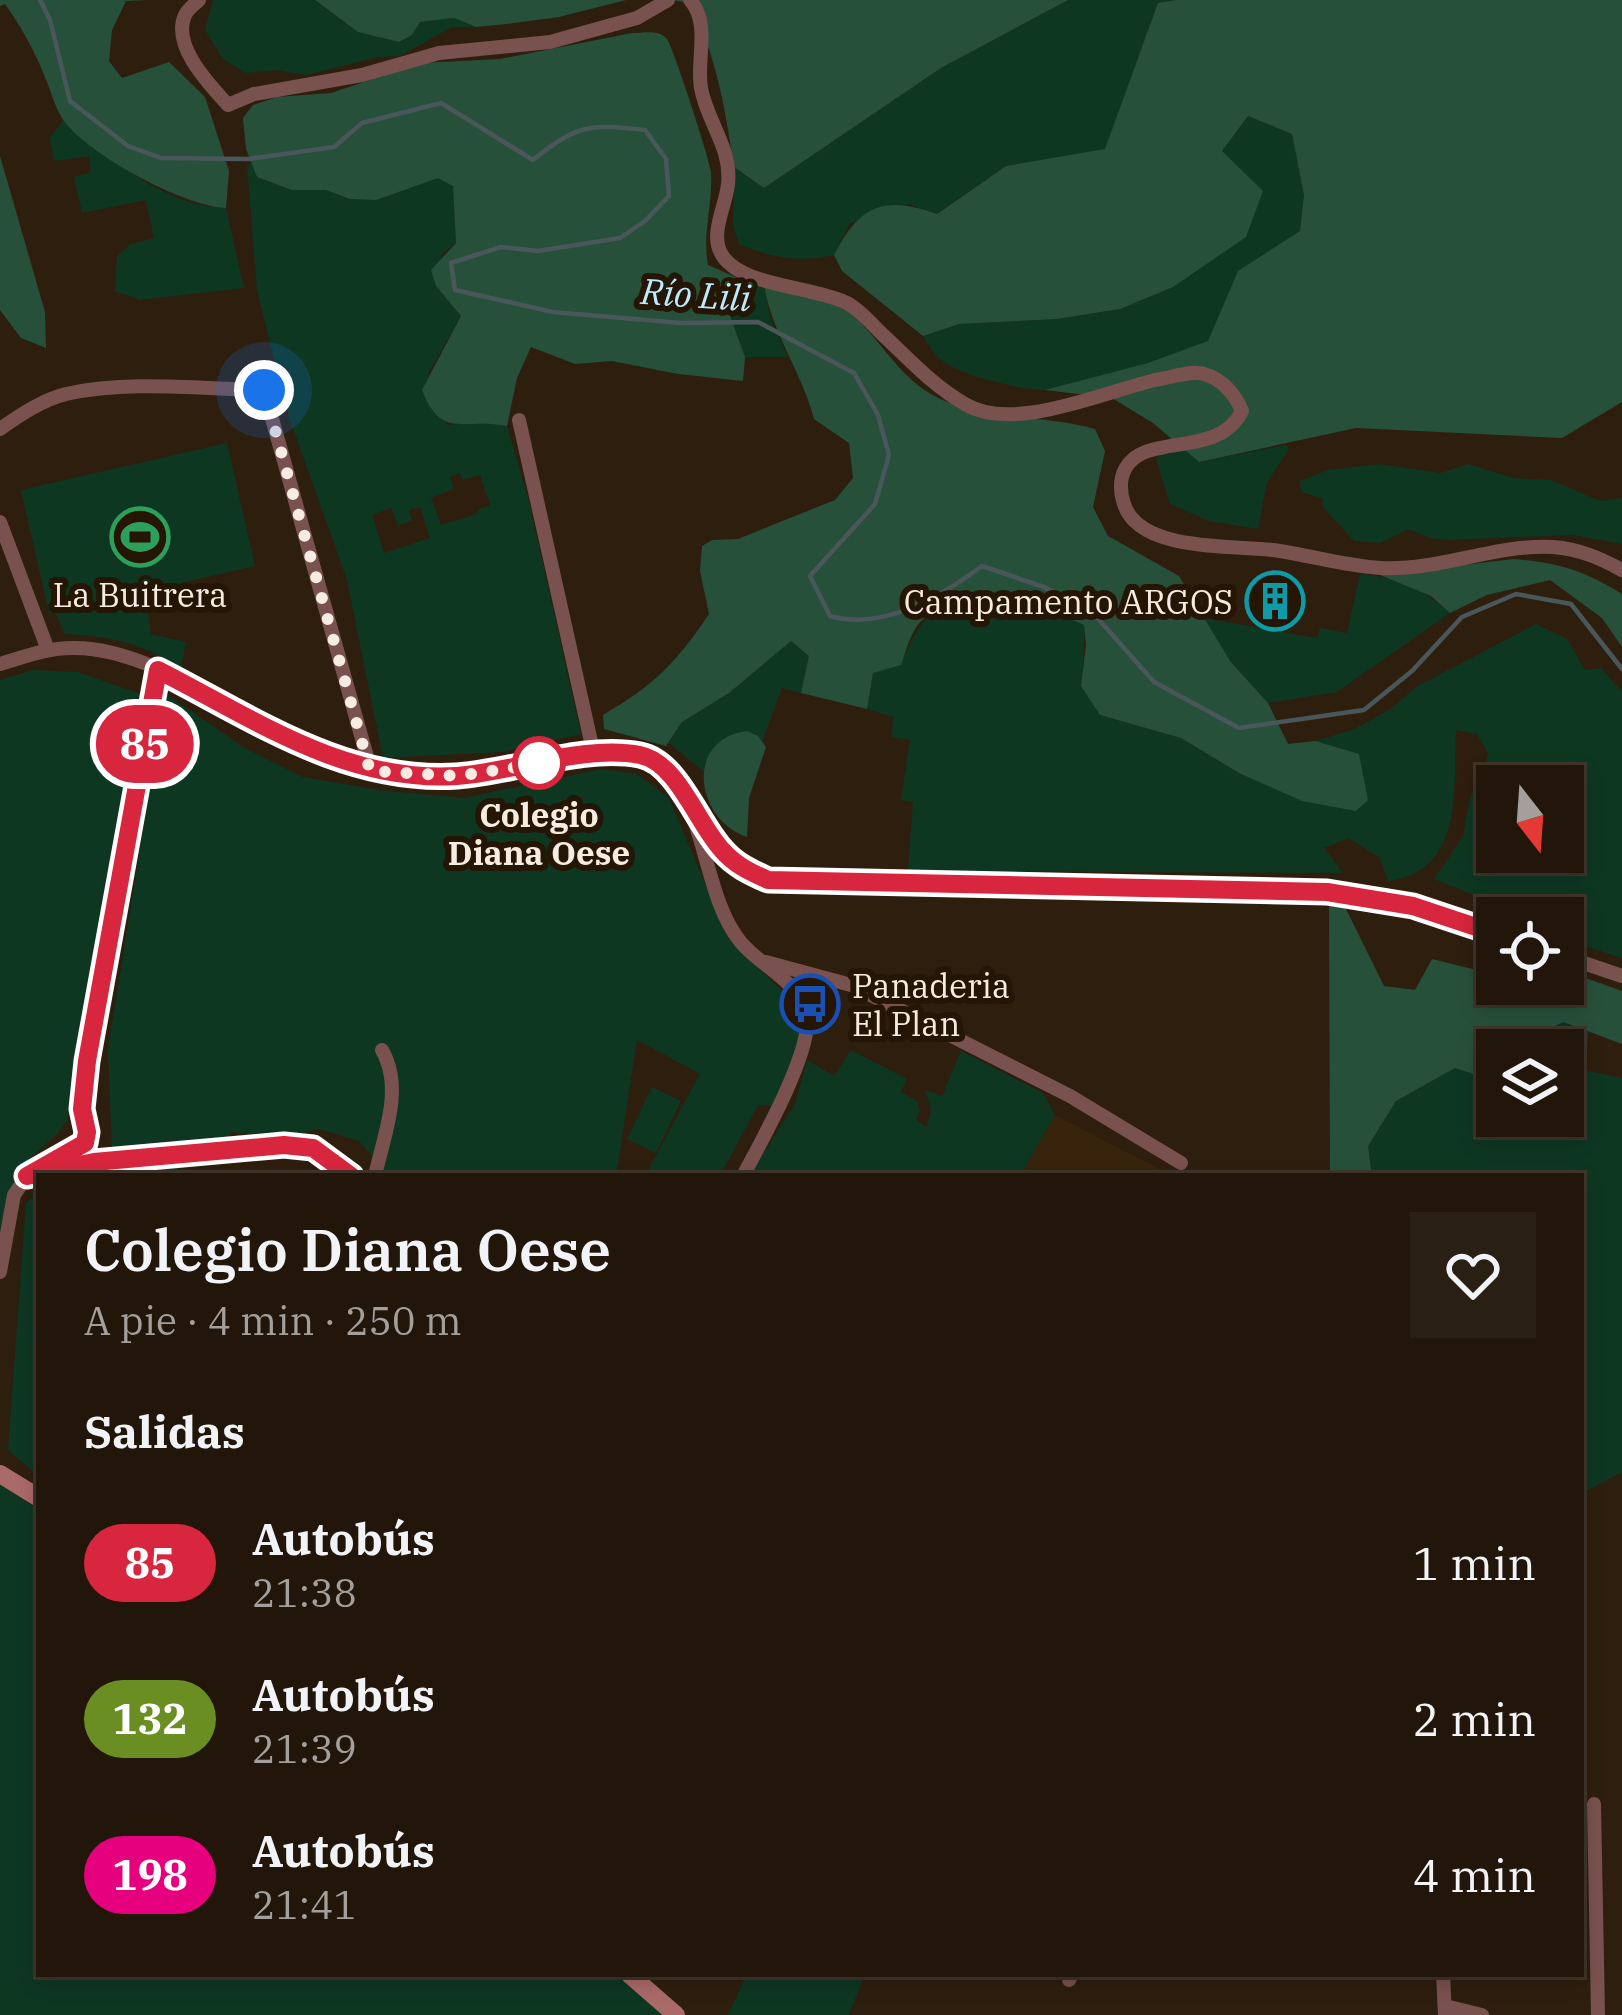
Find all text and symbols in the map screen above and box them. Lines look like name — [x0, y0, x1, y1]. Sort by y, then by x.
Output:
water label: Río Lili — [638, 267, 753, 321]
your location — [234, 360, 294, 420]
sports icon: La Buitrera — [109, 506, 171, 568]
building icon: Campamento ARGOS — [1244, 570, 1306, 632]
place label: La Buitrera — [53, 573, 227, 616]
place label: Campamento ARGOS — [904, 580, 1233, 623]
line badge: 85 — [91, 705, 199, 783]
text: 85 — [120, 716, 170, 771]
marker: Colegio Diana Oese — [514, 738, 564, 788]
north arrow — [1476, 765, 1584, 873]
map controls — [1476, 765, 1584, 1137]
place label: Colegio Diana Oese — [448, 793, 630, 874]
button: locate — [1476, 897, 1584, 1005]
place label: Panaderia El Plan — [852, 964, 1010, 1045]
bus stop icon: Panaderia El Plan — [779, 973, 841, 1035]
button: layers — [1476, 1029, 1584, 1137]
button: heart — [1410, 1212, 1536, 1338]
text: Colegio Diana Oese — [84, 1213, 611, 1287]
text: A pie · 4 min · 250 m — [84, 1295, 462, 1346]
text: Salidas — [84, 1402, 245, 1460]
text: Autobús — [252, 1509, 435, 1567]
text: 1 min — [1413, 1534, 1536, 1592]
text: 85 — [125, 1535, 175, 1590]
text: 21:38 — [252, 1567, 357, 1618]
text: Autobús — [252, 1665, 435, 1723]
text: 2 min — [1413, 1690, 1536, 1748]
text: 132 — [112, 1691, 188, 1746]
text: 21:39 — [252, 1723, 357, 1774]
text: Autobús — [252, 1821, 435, 1879]
text: 4 min — [1413, 1846, 1536, 1904]
text: 198 — [112, 1847, 188, 1902]
text: 21:41 — [252, 1879, 357, 1930]

